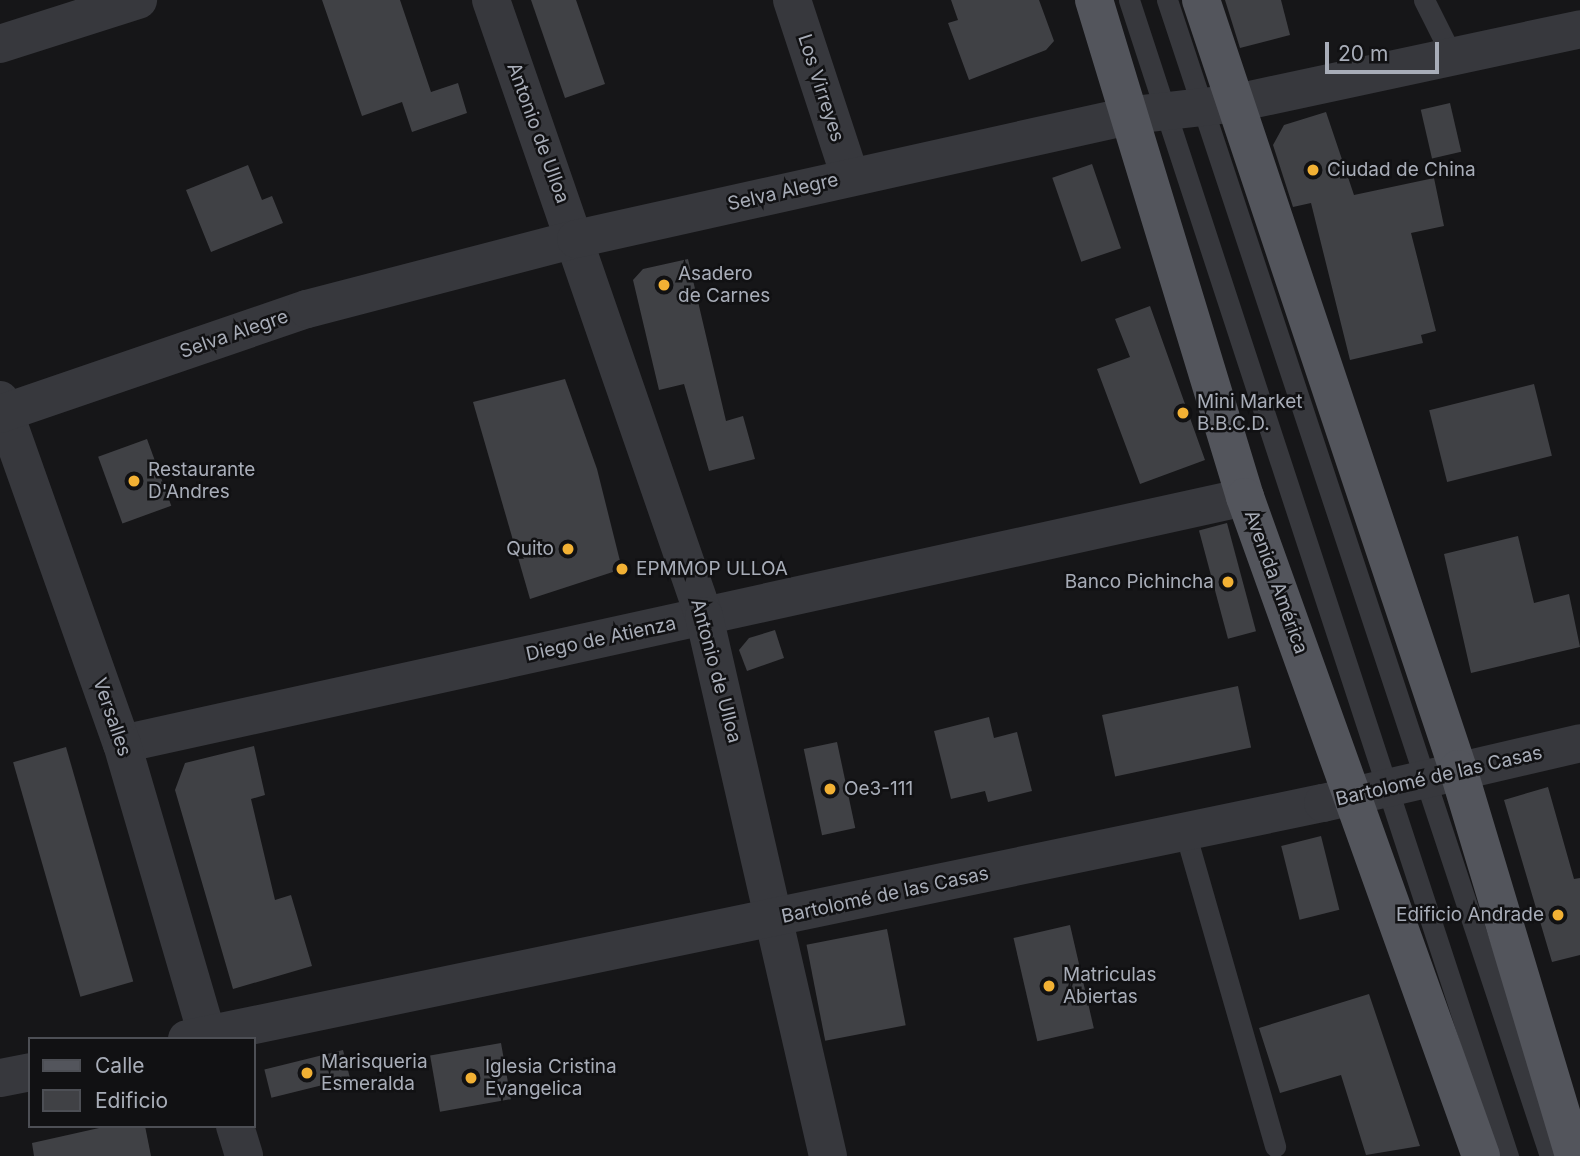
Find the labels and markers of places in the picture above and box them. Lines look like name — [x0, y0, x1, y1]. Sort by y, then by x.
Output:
place label: Ciudad de China — [1327, 159, 1476, 181]
marker: Ciudad de China — [1305, 162, 1321, 178]
place label: Asadero de Carnes — [678, 263, 770, 307]
marker: Asadero de Carnes — [656, 277, 672, 293]
place label: Mini Market B.B.C.D. — [1197, 391, 1303, 435]
marker: Mini Market B.B.C.D. — [1175, 405, 1191, 421]
place label: Restaurante D'Andres — [148, 459, 255, 503]
marker: Restaurante D'Andres — [126, 473, 142, 489]
place label: Quito — [506, 538, 554, 560]
marker: Quito — [560, 541, 576, 557]
place label: EPMMOP ULLOA — [636, 558, 788, 580]
marker: EPMMOP ULLOA — [614, 561, 630, 577]
place label: Banco Pichincha — [1065, 571, 1214, 593]
marker: Banco Pichincha — [1220, 574, 1236, 590]
place label: Oe3-111 — [844, 778, 913, 800]
marker: Oe3-111 — [822, 781, 838, 797]
place label: Edificio Andrade — [1396, 904, 1544, 926]
marker: Edificio Andrade — [1550, 907, 1566, 923]
place label: Matriculas Abiertas — [1063, 964, 1156, 1008]
marker: Matriculas Abiertas — [1041, 978, 1057, 994]
place label: Marisqueria Esmeralda — [321, 1051, 428, 1095]
place label: Iglesia Cristina Evangelica — [485, 1056, 617, 1100]
marker: Marisqueria Esmeralda — [299, 1065, 315, 1081]
marker: Iglesia Cristina Evangelica — [463, 1070, 479, 1086]

